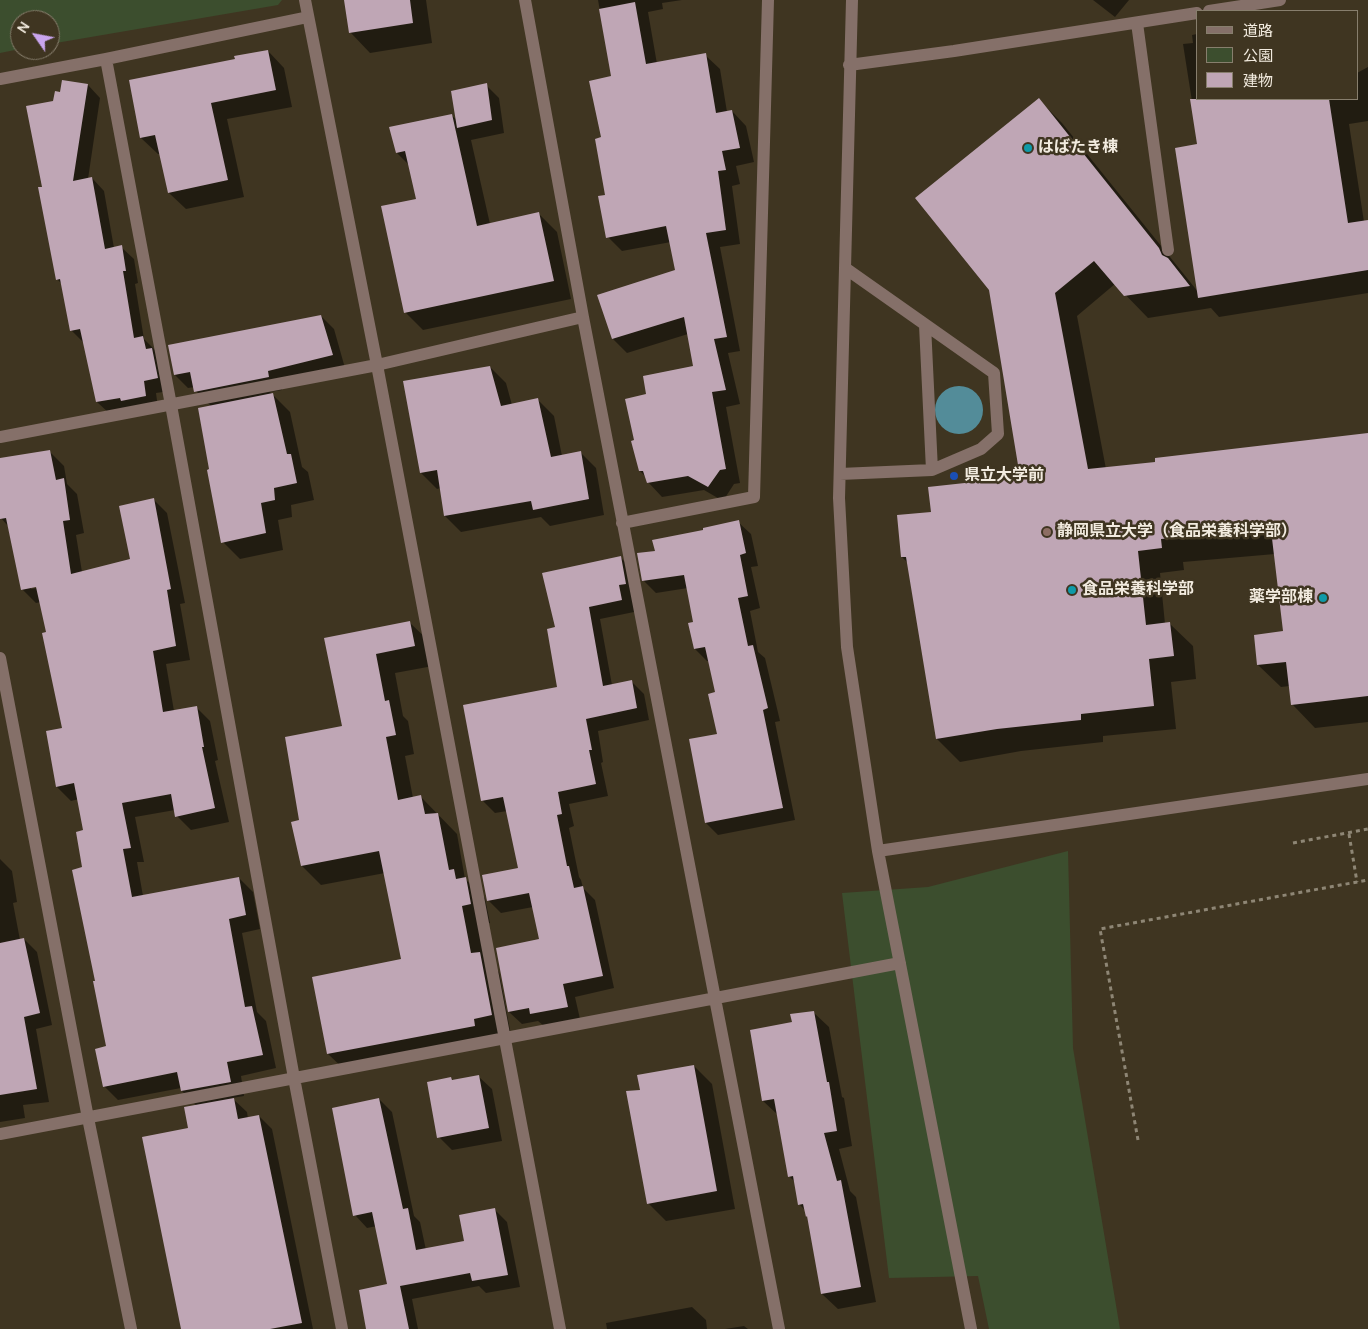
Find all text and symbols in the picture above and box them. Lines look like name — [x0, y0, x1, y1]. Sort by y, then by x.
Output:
north arrow — [10, 10, 60, 60]
legend — [1196, 10, 1358, 100]
text: N — [12, 18, 34, 36]
text: 道路 — [1243, 20, 1273, 41]
text: 公園 — [1243, 45, 1273, 66]
text: 建物 — [1243, 70, 1273, 91]
place label: はばたき棟 — [1038, 138, 1118, 158]
marker: はばたき棟 — [1022, 142, 1034, 154]
place label: 県立大学前 — [964, 466, 1044, 486]
marker: 県立大学前 — [948, 470, 960, 482]
place label: 静岡県立大学（食品栄養科学部） — [1057, 522, 1297, 542]
marker: 静岡県立大学（食品栄養科学部） — [1041, 526, 1053, 538]
place label: 食品栄養科学部 — [1082, 580, 1194, 600]
marker: 食品栄養科学部 — [1066, 584, 1078, 596]
place label: 薬学部棟 — [1249, 588, 1313, 608]
marker: 薬学部棟 — [1317, 592, 1329, 604]

